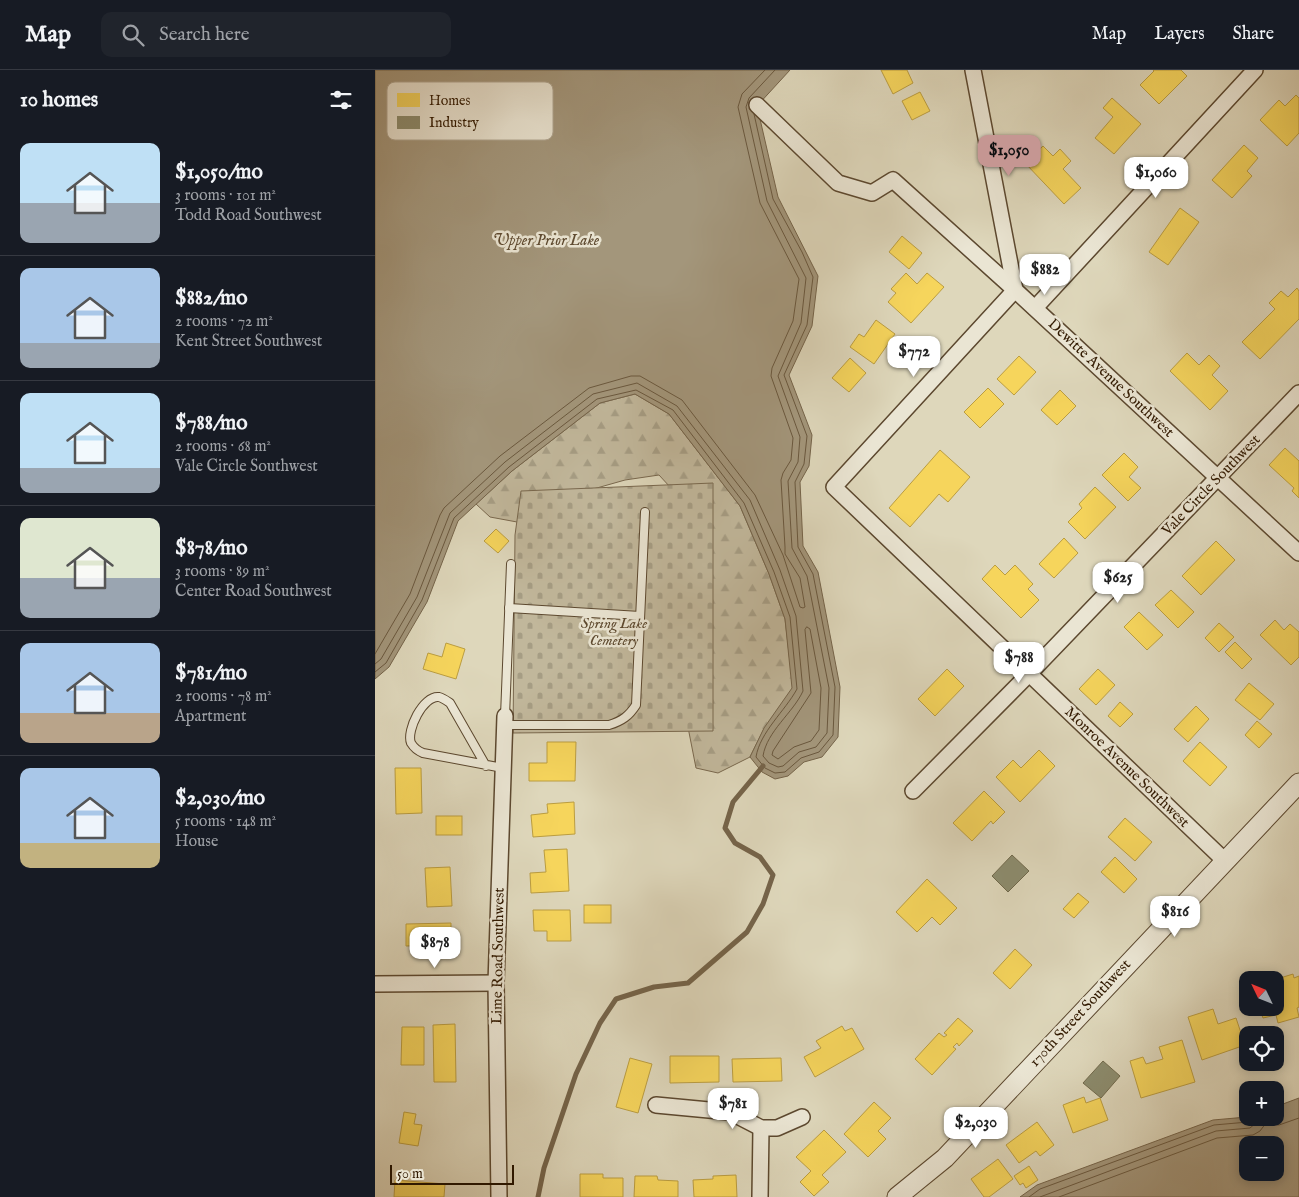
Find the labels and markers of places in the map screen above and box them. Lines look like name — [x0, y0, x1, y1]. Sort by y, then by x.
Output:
pin: $1,050 — [968, 134, 1050, 177]
pin: $1,060 — [1115, 156, 1197, 199]
pin: $882 — [1015, 254, 1075, 296]
pin: $772 — [884, 336, 944, 378]
pin: $625 — [1088, 562, 1148, 604]
pin: $788 — [989, 642, 1049, 684]
pin: $816 — [1145, 896, 1205, 938]
pin: $878 — [405, 926, 465, 969]
pin: $781 — [703, 1088, 763, 1130]
pin: $2,030 — [935, 1106, 1017, 1149]

